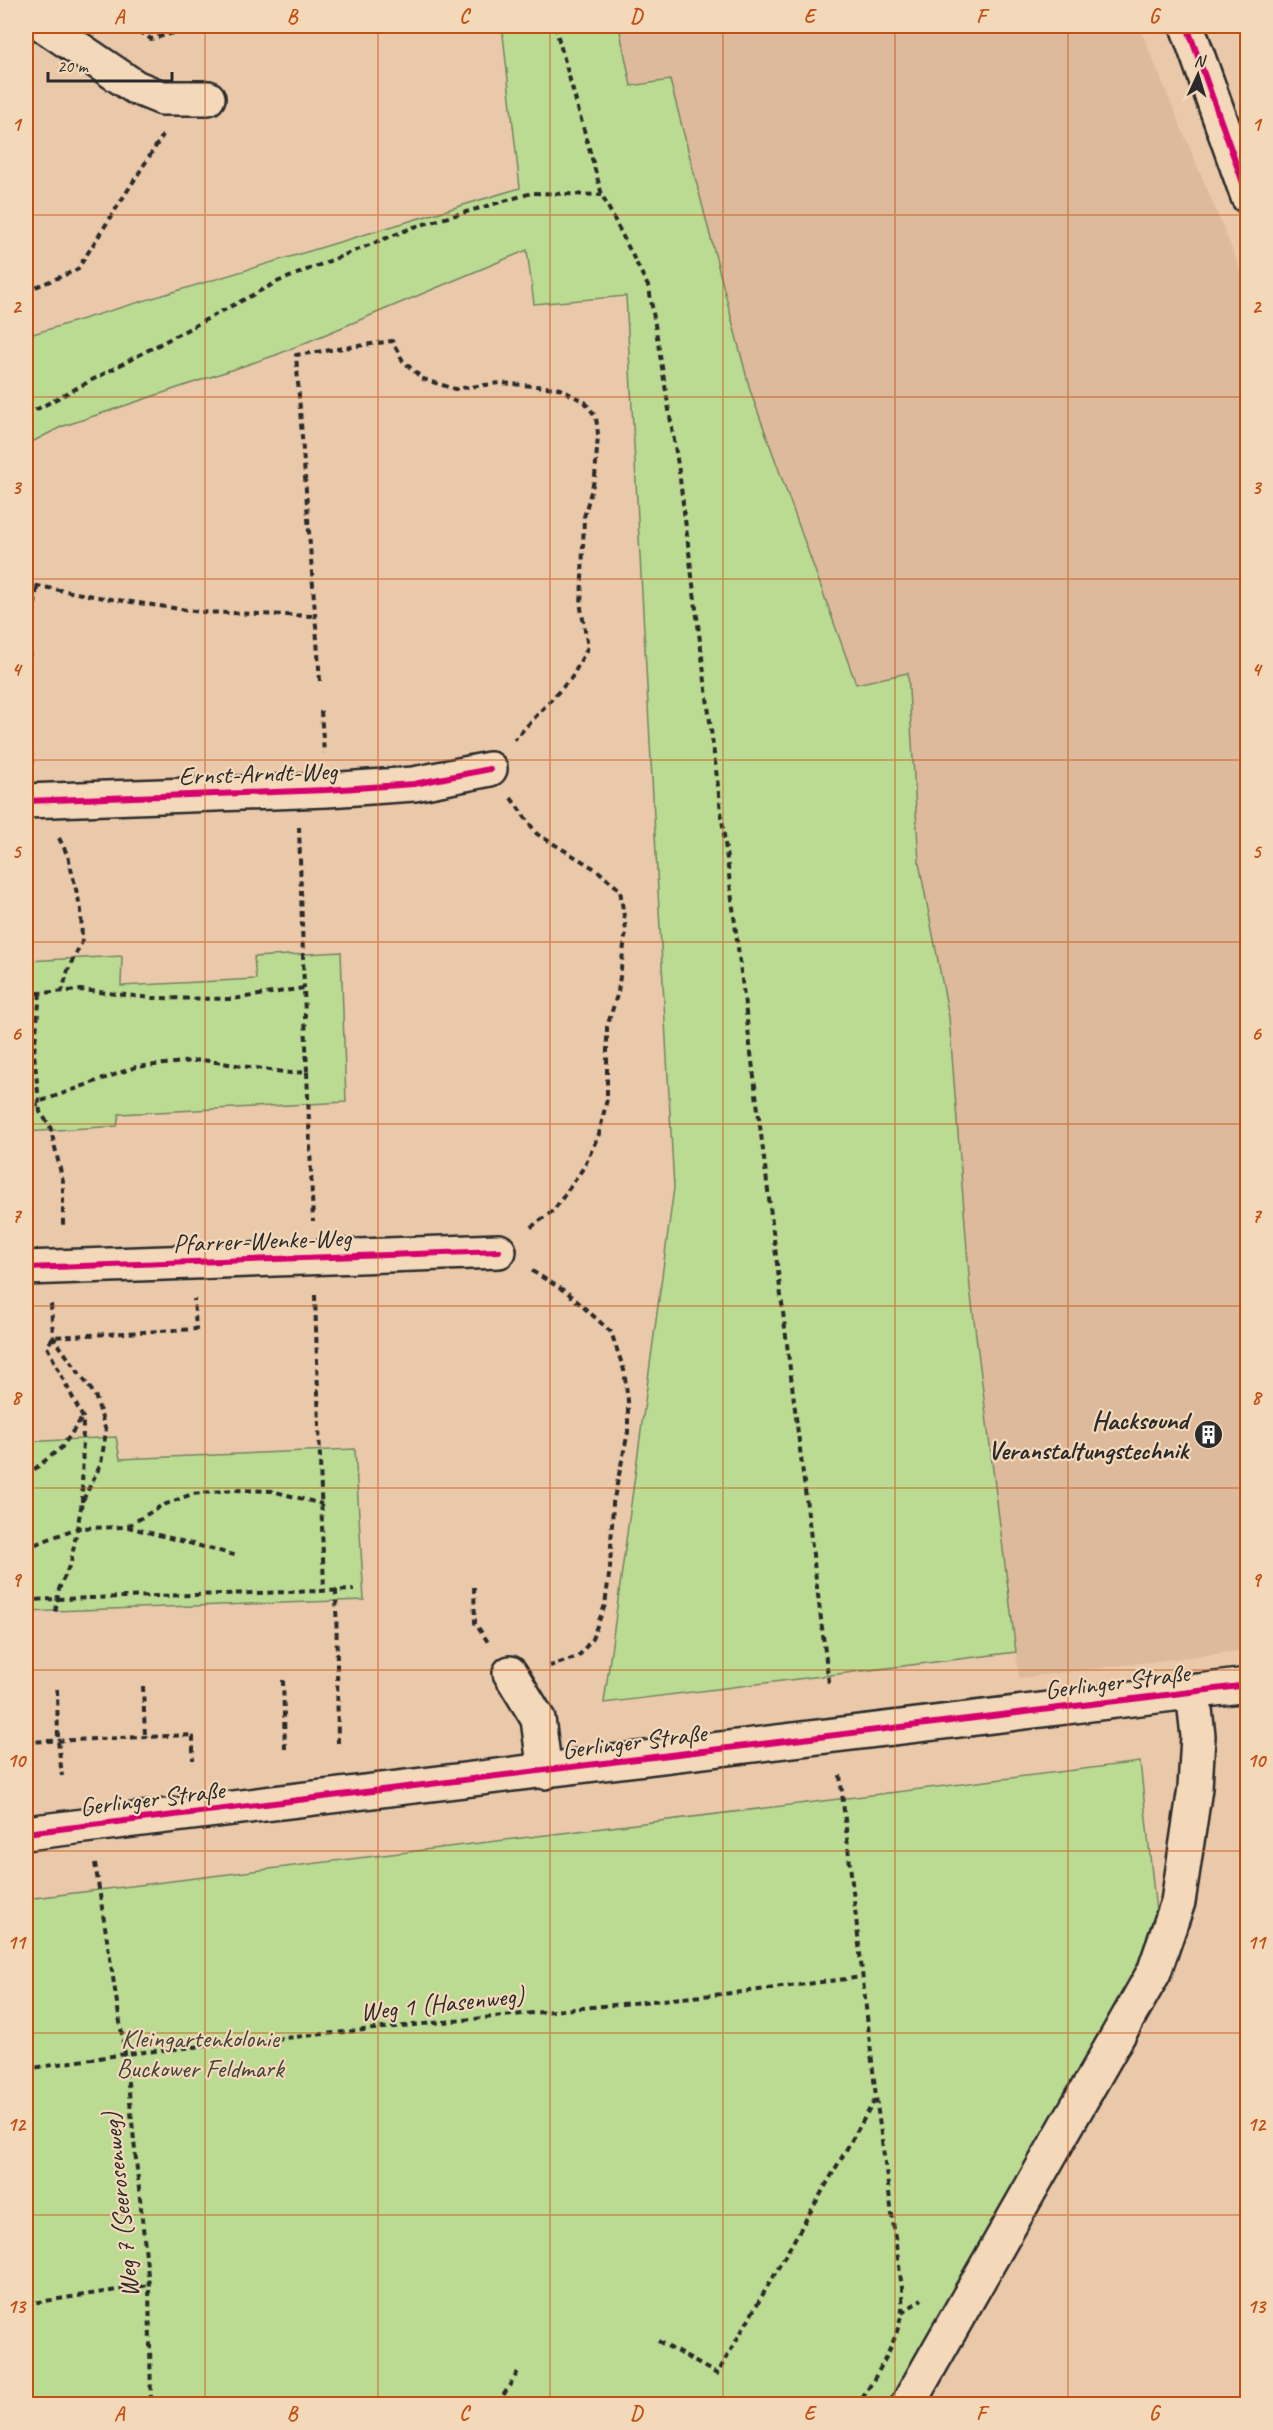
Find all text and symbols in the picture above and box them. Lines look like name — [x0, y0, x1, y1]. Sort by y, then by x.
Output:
text: A — [114, 4, 126, 29]
text: B — [287, 4, 299, 29]
text: C — [459, 4, 471, 29]
text: D — [630, 4, 644, 29]
text: E — [804, 4, 818, 29]
text: F — [976, 4, 990, 29]
text: G — [1149, 4, 1162, 29]
scale bar — [48, 45, 172, 83]
north arrow — [1168, 45, 1228, 105]
text: N — [1193, 51, 1208, 72]
text: 20 m — [57, 55, 90, 77]
text: 1 — [12, 112, 23, 137]
text: 1 — [1252, 112, 1263, 137]
text: 2 — [12, 294, 23, 319]
text: 2 — [1252, 294, 1263, 319]
text: 3 — [12, 475, 23, 500]
text: 3 — [1252, 475, 1263, 500]
text: 4 — [12, 657, 24, 682]
text: 4 — [1252, 657, 1264, 682]
street label: Ernst-Arndt-Weg — [178, 754, 340, 793]
text: 5 — [12, 839, 23, 864]
text: 5 — [1252, 839, 1263, 864]
text: 6 — [11, 1021, 22, 1046]
text: 6 — [1251, 1021, 1262, 1046]
text: 7 — [12, 1203, 23, 1228]
text: 7 — [1252, 1203, 1263, 1228]
street label: Pfarrer-Wenke-Weg — [172, 1221, 353, 1260]
text: 8 — [12, 1385, 24, 1410]
text: 8 — [1252, 1385, 1264, 1410]
place label: Hacksound Veranstaltungstechnik — [988, 1404, 1193, 1467]
building icon: Hacksound Veranstaltungstechnik — [1193, 1419, 1225, 1451]
text: 9 — [12, 1567, 23, 1592]
text: 9 — [1252, 1567, 1263, 1592]
street label: Gerlinger Straße — [1043, 1656, 1194, 1707]
street label: Gerlinger Straße — [560, 1716, 711, 1767]
text: 10 — [7, 1748, 27, 1773]
text: 10 — [1247, 1748, 1267, 1773]
street label: Gerlinger Straße — [78, 1773, 229, 1824]
text: 11 — [7, 1930, 27, 1955]
text: 11 — [1247, 1930, 1267, 1955]
street label: Weg 1 (Hasenweg) — [359, 1978, 527, 2028]
park label: Kleingartenkolonie Buckower Feldmark — [117, 2022, 286, 2085]
street label: Weg 7 (Seerosenweg) — [94, 2109, 147, 2299]
text: 12 — [7, 2112, 27, 2137]
text: 12 — [1247, 2112, 1267, 2137]
text: 13 — [7, 2294, 27, 2319]
text: 13 — [1247, 2294, 1267, 2319]
text: A — [114, 2401, 126, 2426]
text: B — [287, 2401, 299, 2426]
text: C — [459, 2401, 471, 2426]
text: D — [630, 2401, 644, 2426]
text: E — [804, 2401, 818, 2426]
text: F — [976, 2401, 990, 2426]
text: G — [1149, 2401, 1162, 2426]

